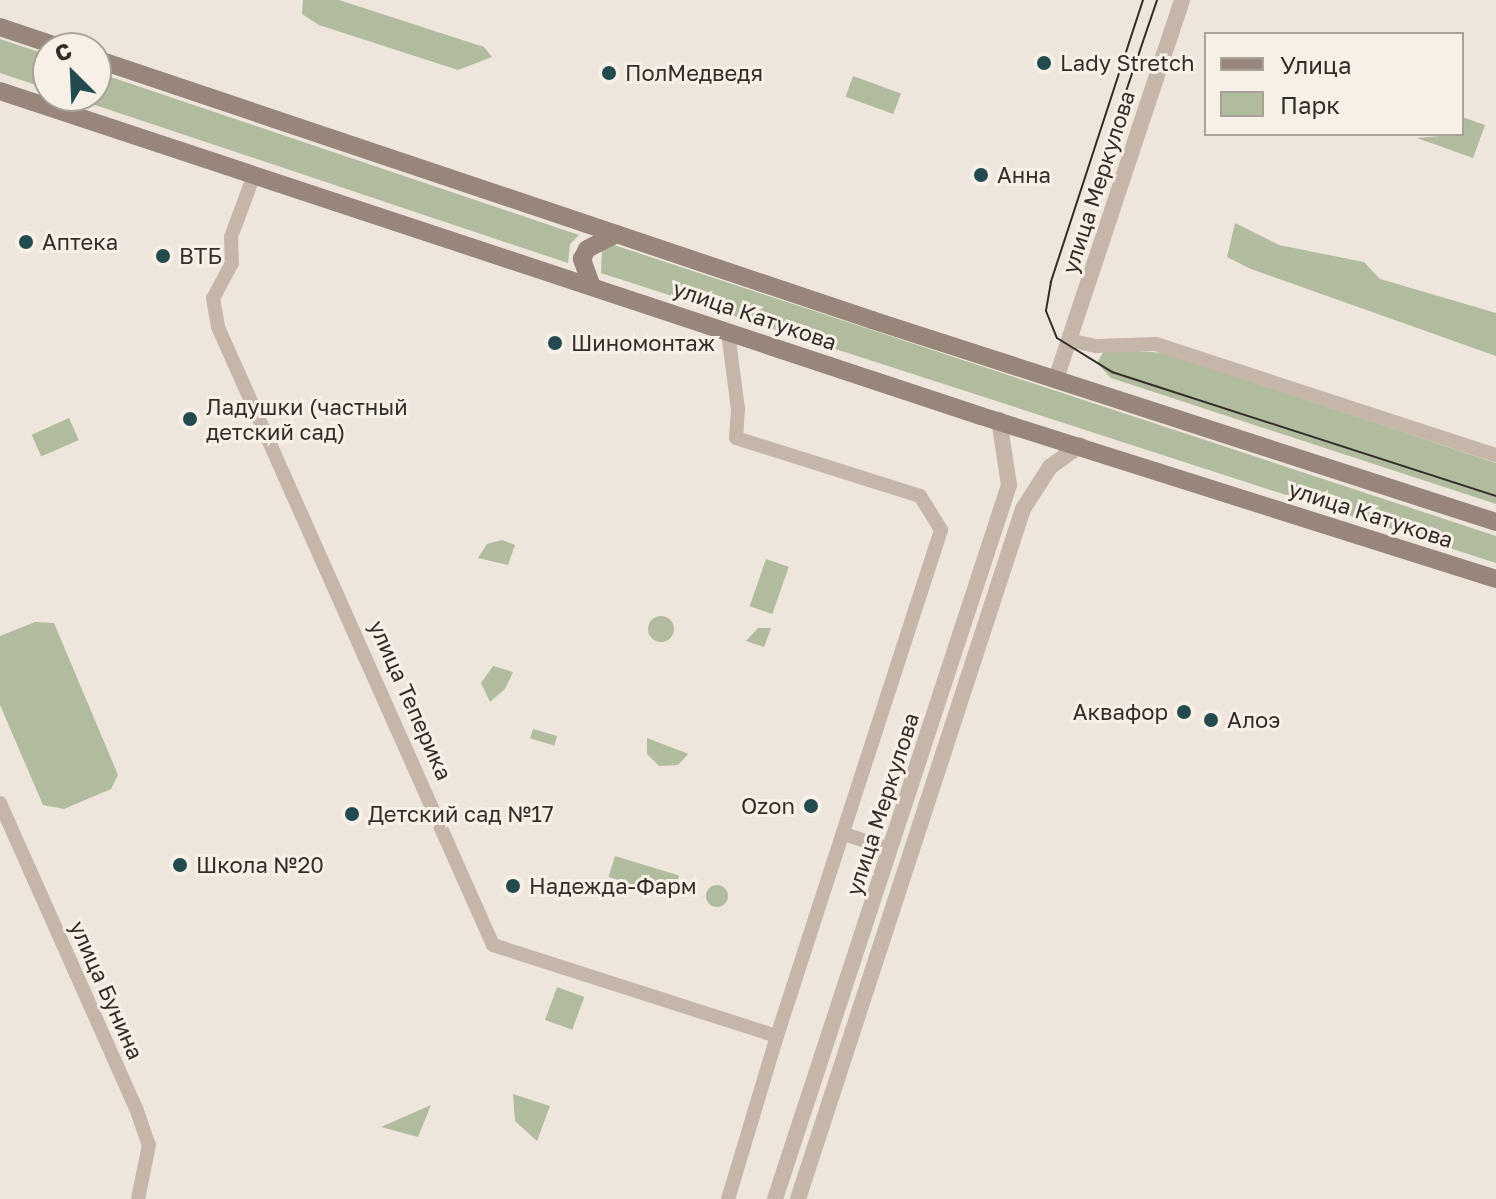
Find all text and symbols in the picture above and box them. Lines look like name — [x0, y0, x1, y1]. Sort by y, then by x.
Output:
north arrow — [32, 32, 112, 112]
legend — [1204, 32, 1464, 136]
text: С — [50, 36, 75, 67]
place label: Lady Stretch — [1060, 50, 1194, 76]
text: Улица — [1280, 50, 1352, 79]
marker: Lady Stretch — [1035, 54, 1053, 72]
place label: ПолМедведя — [625, 60, 763, 86]
marker: ПолМедведя — [600, 64, 618, 82]
street label: улица Меркулова — [1056, 87, 1140, 277]
text: Парк — [1280, 90, 1340, 119]
place label: Анна — [997, 162, 1051, 188]
marker: Анна — [972, 166, 990, 184]
place label: Аптека — [42, 229, 118, 255]
marker: Аптека — [17, 233, 35, 251]
place label: ВТБ — [179, 243, 222, 269]
marker: ВТБ — [154, 247, 172, 265]
street label: улица Катукова — [670, 275, 840, 355]
place label: Шиномонтаж — [571, 330, 715, 356]
marker: Шиномонтаж — [546, 334, 564, 352]
place label: Ладушки (частный детский сад) — [206, 393, 408, 444]
marker: Ладушки (частный детский сад) — [181, 410, 199, 428]
street label: улица Катукова — [1286, 475, 1456, 553]
street label: улица Теперика — [364, 616, 458, 784]
place label: Аквафор — [1073, 699, 1168, 725]
marker: Аквафор — [1175, 703, 1193, 721]
place label: Алоэ — [1227, 707, 1280, 733]
street label: улица Меркулова — [840, 709, 924, 899]
marker: Алоэ — [1202, 711, 1220, 729]
place label: Ozon — [741, 793, 795, 819]
marker: Ozon — [802, 797, 820, 815]
place label: Детский сад №17 — [368, 801, 554, 827]
marker: Детский сад №17 — [343, 805, 361, 823]
place label: Школа №20 — [196, 852, 324, 878]
marker: Школа №20 — [171, 856, 189, 874]
place label: Надежда-Фарм — [529, 873, 697, 899]
marker: Надежда-Фарм — [504, 877, 522, 895]
street label: улица Бунина — [65, 917, 149, 1063]

